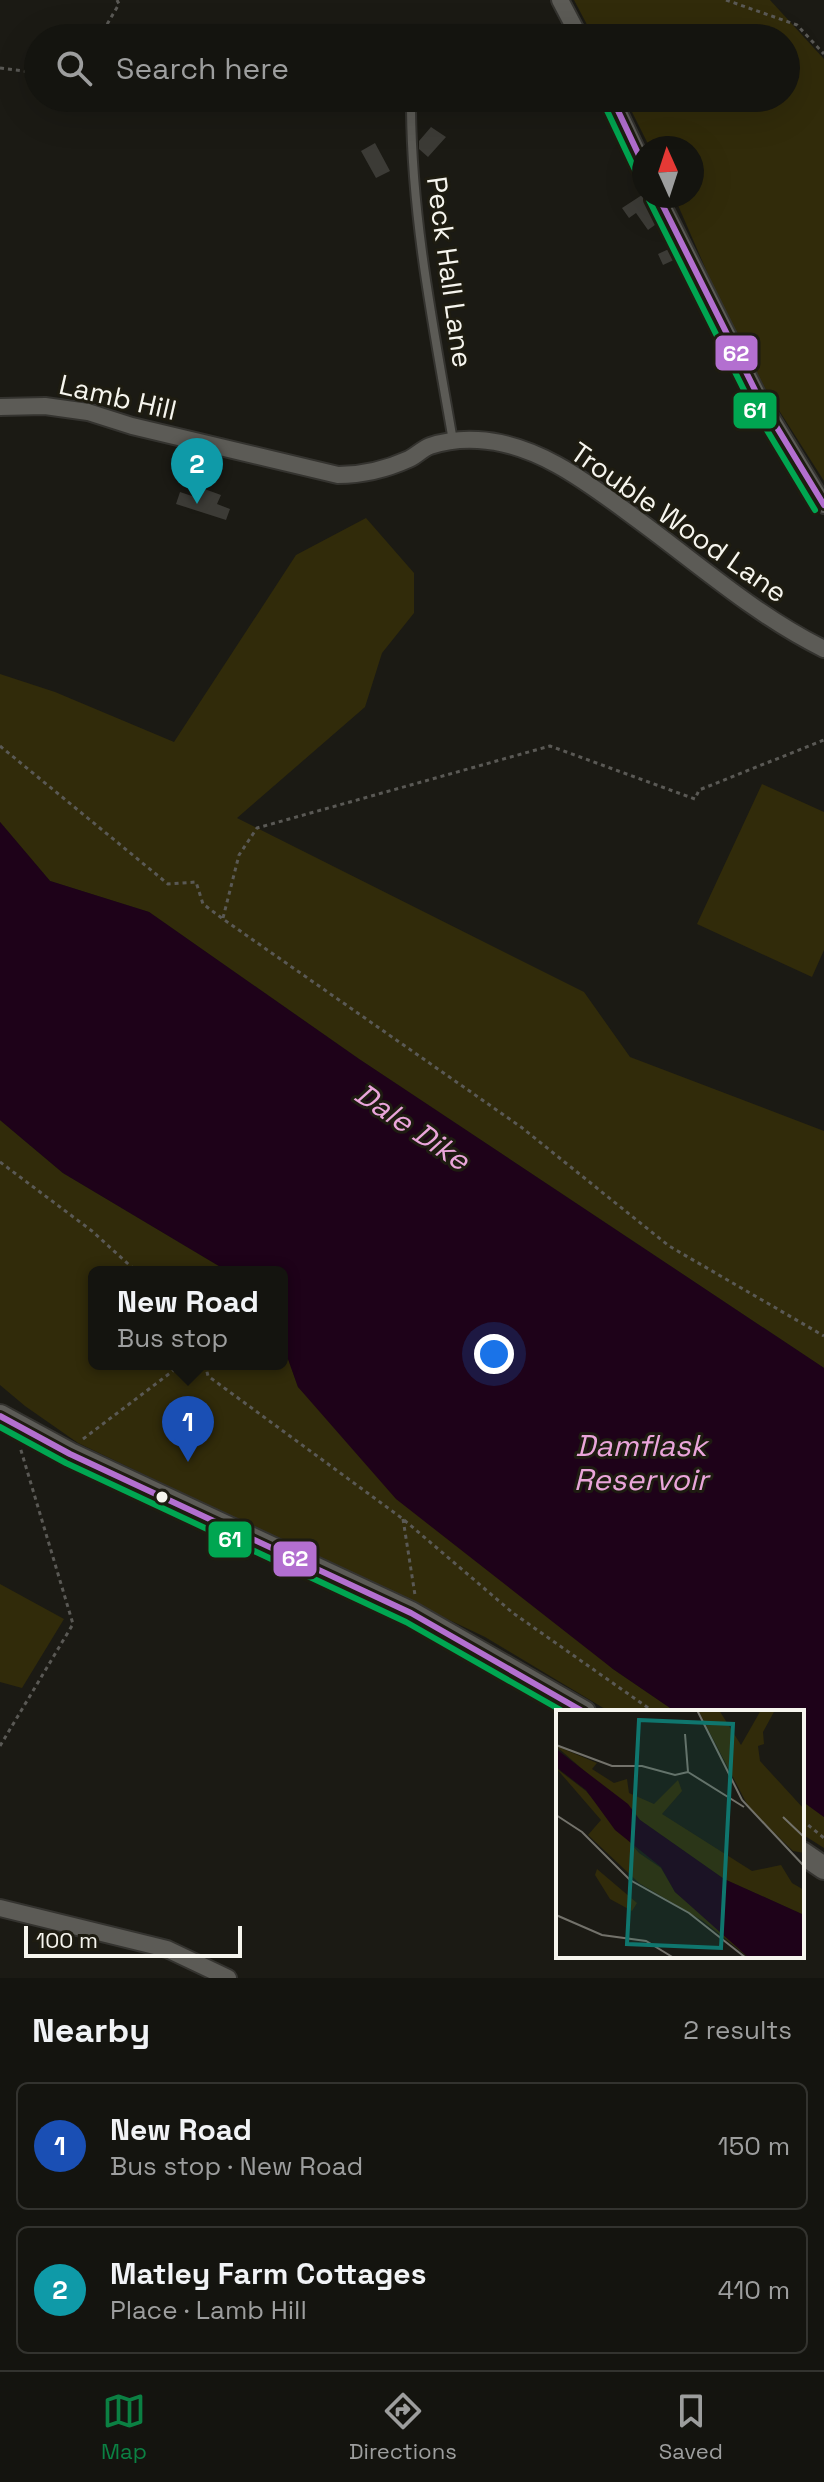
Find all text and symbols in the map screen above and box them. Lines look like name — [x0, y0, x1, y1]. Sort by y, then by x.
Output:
search box — [24, 24, 800, 112]
icon: search — [52, 46, 96, 90]
text: Search here — [116, 49, 289, 88]
north arrow — [632, 136, 704, 208]
street label: Peck Hall Lane — [419, 174, 481, 370]
line badge: 62 — [714, 334, 759, 372]
text: 62 — [723, 339, 749, 367]
street label: Lamb Hill — [56, 366, 180, 428]
line badge: 61 — [732, 391, 778, 430]
text: 61 — [743, 396, 767, 424]
street label: Trouble Wood Lane — [564, 434, 794, 610]
pin: 2 — [171, 438, 223, 504]
water label: Dale Dike — [347, 1074, 478, 1180]
popup — [88, 1266, 288, 1370]
text: New Road — [117, 1282, 259, 1321]
text: Bus stop — [117, 1321, 228, 1355]
your location — [474, 1334, 514, 1374]
pin: 1 — [162, 1396, 214, 1462]
water label: Damflask Reservoir — [574, 1426, 711, 1499]
unlabelled marker — [154, 1489, 170, 1505]
line badge: 61 — [207, 1520, 253, 1559]
text: 61 — [218, 1525, 242, 1553]
line badge: 62 — [272, 1540, 318, 1578]
text: 62 — [282, 1544, 308, 1572]
inset map — [556, 1710, 804, 1958]
scale bar — [24, 1922, 242, 1958]
text: 100 m — [36, 1926, 98, 1954]
text: Nearby — [32, 2009, 150, 2052]
text: 2 results — [683, 2013, 792, 2047]
text: New Road — [110, 2110, 252, 2149]
text: 1 — [54, 2129, 66, 2163]
text: 150 m — [718, 2129, 790, 2163]
text: Bus stop · New Road — [110, 2149, 363, 2183]
text: Matley Farm Cottages — [110, 2254, 426, 2293]
text: 2 — [52, 2273, 68, 2307]
text: 410 m — [718, 2273, 790, 2307]
text: Place · Lamb Hill — [110, 2293, 307, 2327]
tab: Map — [101, 2389, 147, 2465]
tab: Directions — [349, 2389, 457, 2465]
tab: Saved — [659, 2389, 723, 2465]

